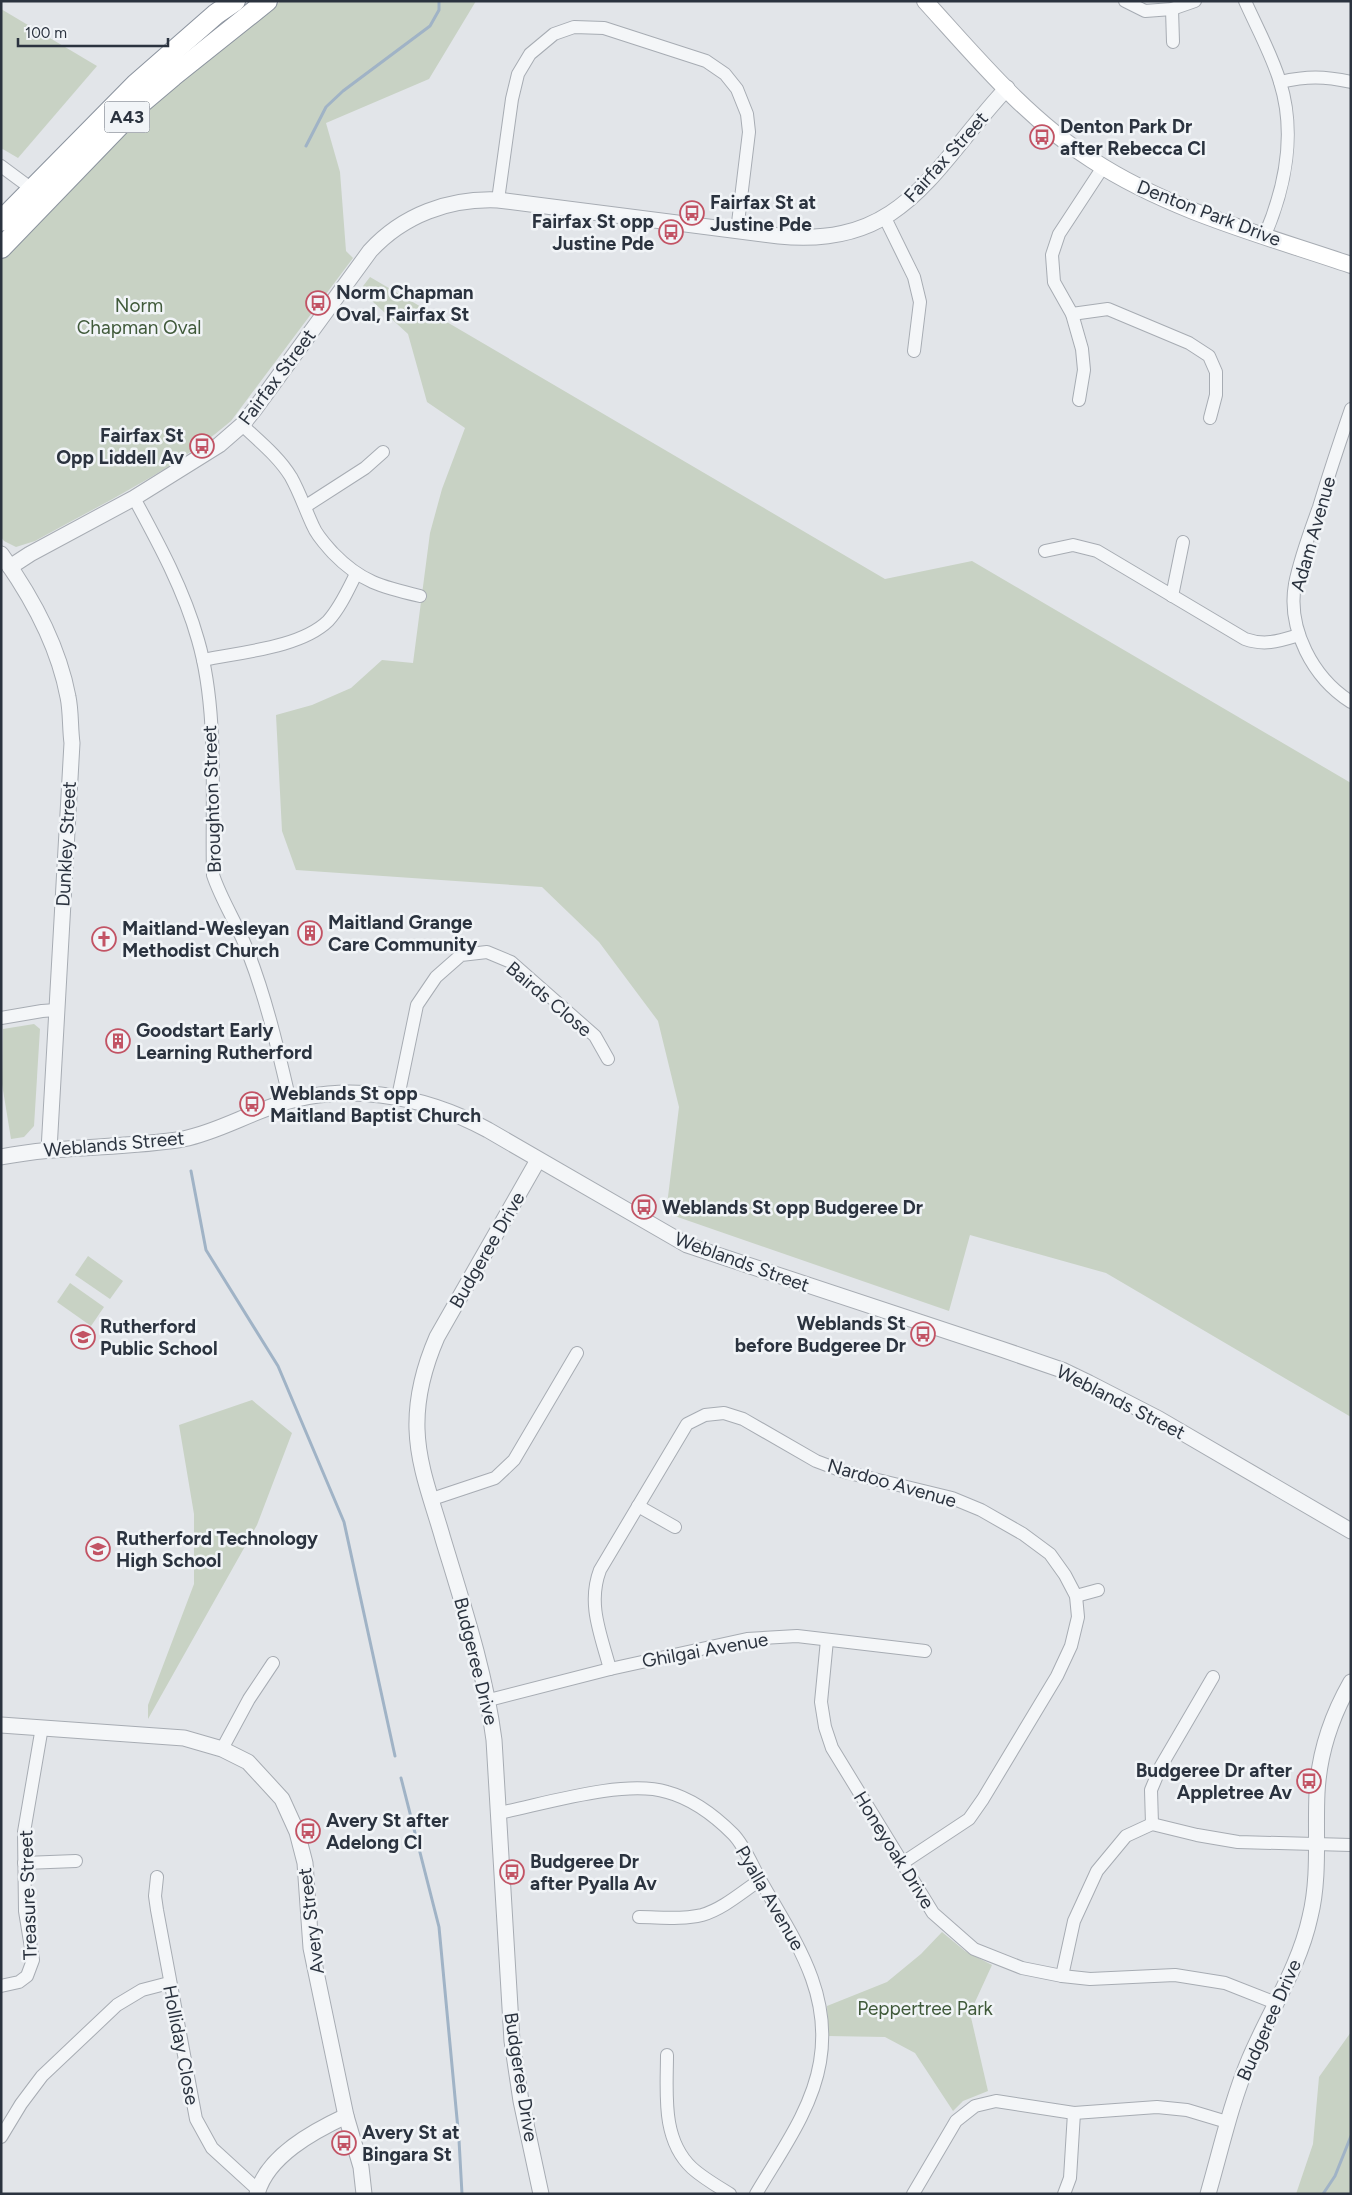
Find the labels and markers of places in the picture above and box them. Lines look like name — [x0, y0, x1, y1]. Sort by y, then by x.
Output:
place label: Denton Park Dr after Rebecca Cl — [1060, 115, 1206, 160]
bus stop icon: Denton Park Dr after Rebecca Cl — [1029, 124, 1055, 150]
place label: Fairfax St at Justine Pde — [710, 191, 817, 236]
bus stop icon: Fairfax St at Justine Pde — [679, 200, 705, 226]
place label: Fairfax St opp Justine Pde — [532, 210, 654, 255]
bus stop icon: Fairfax St opp Justine Pde — [658, 219, 684, 245]
place label: Norm Chapman Oval, Fairfax St — [336, 281, 474, 326]
bus stop icon: Norm Chapman Oval, Fairfax St — [305, 290, 331, 316]
place label: Fairfax St Opp Liddell Av — [56, 424, 184, 469]
bus stop icon: Fairfax St Opp Liddell Av — [189, 433, 215, 459]
place label: Maitland Grange Care Community — [328, 911, 477, 956]
place label: Maitland-Wesleyan Methodist Church — [122, 917, 289, 962]
building icon: Maitland Grange Care Community — [297, 920, 323, 946]
church icon: Maitland-Wesleyan Methodist Church — [91, 926, 117, 952]
place label: Goodstart Early Learning Rutherford — [136, 1019, 313, 1064]
building icon: Goodstart Early Learning Rutherford — [105, 1028, 131, 1054]
place label: Weblands St opp Maitland Baptist Church — [270, 1082, 481, 1127]
bus stop icon: Weblands St opp Maitland Baptist Church — [239, 1091, 265, 1117]
bus stop icon: Weblands St opp Budgeree Dr — [631, 1194, 657, 1220]
place label: Weblands St opp Budgeree Dr — [662, 1196, 923, 1219]
place label: Weblands St before Budgeree Dr — [735, 1312, 906, 1357]
place label: Rutherford Public School — [100, 1315, 218, 1360]
bus stop icon: Weblands St before Budgeree Dr — [910, 1321, 936, 1347]
school or university icon: Rutherford Public School — [70, 1324, 96, 1350]
place label: Rutherford Technology High School — [116, 1527, 318, 1572]
school or university icon: Rutherford Technology High School — [85, 1536, 111, 1562]
place label: Budgeree Dr after Appletree Av — [1136, 1759, 1292, 1804]
bus stop icon: Budgeree Dr after Appletree Av — [1296, 1768, 1322, 1794]
place label: Avery St after Adelong Cl — [326, 1809, 449, 1854]
bus stop icon: Avery St after Adelong Cl — [295, 1818, 321, 1844]
place label: Budgeree Dr after Pyalla Av — [530, 1850, 657, 1895]
bus stop icon: Budgeree Dr after Pyalla Av — [499, 1859, 525, 1885]
place label: Avery St at Bingara St — [362, 2121, 460, 2166]
bus stop icon: Avery St at Bingara St — [331, 2130, 357, 2156]

